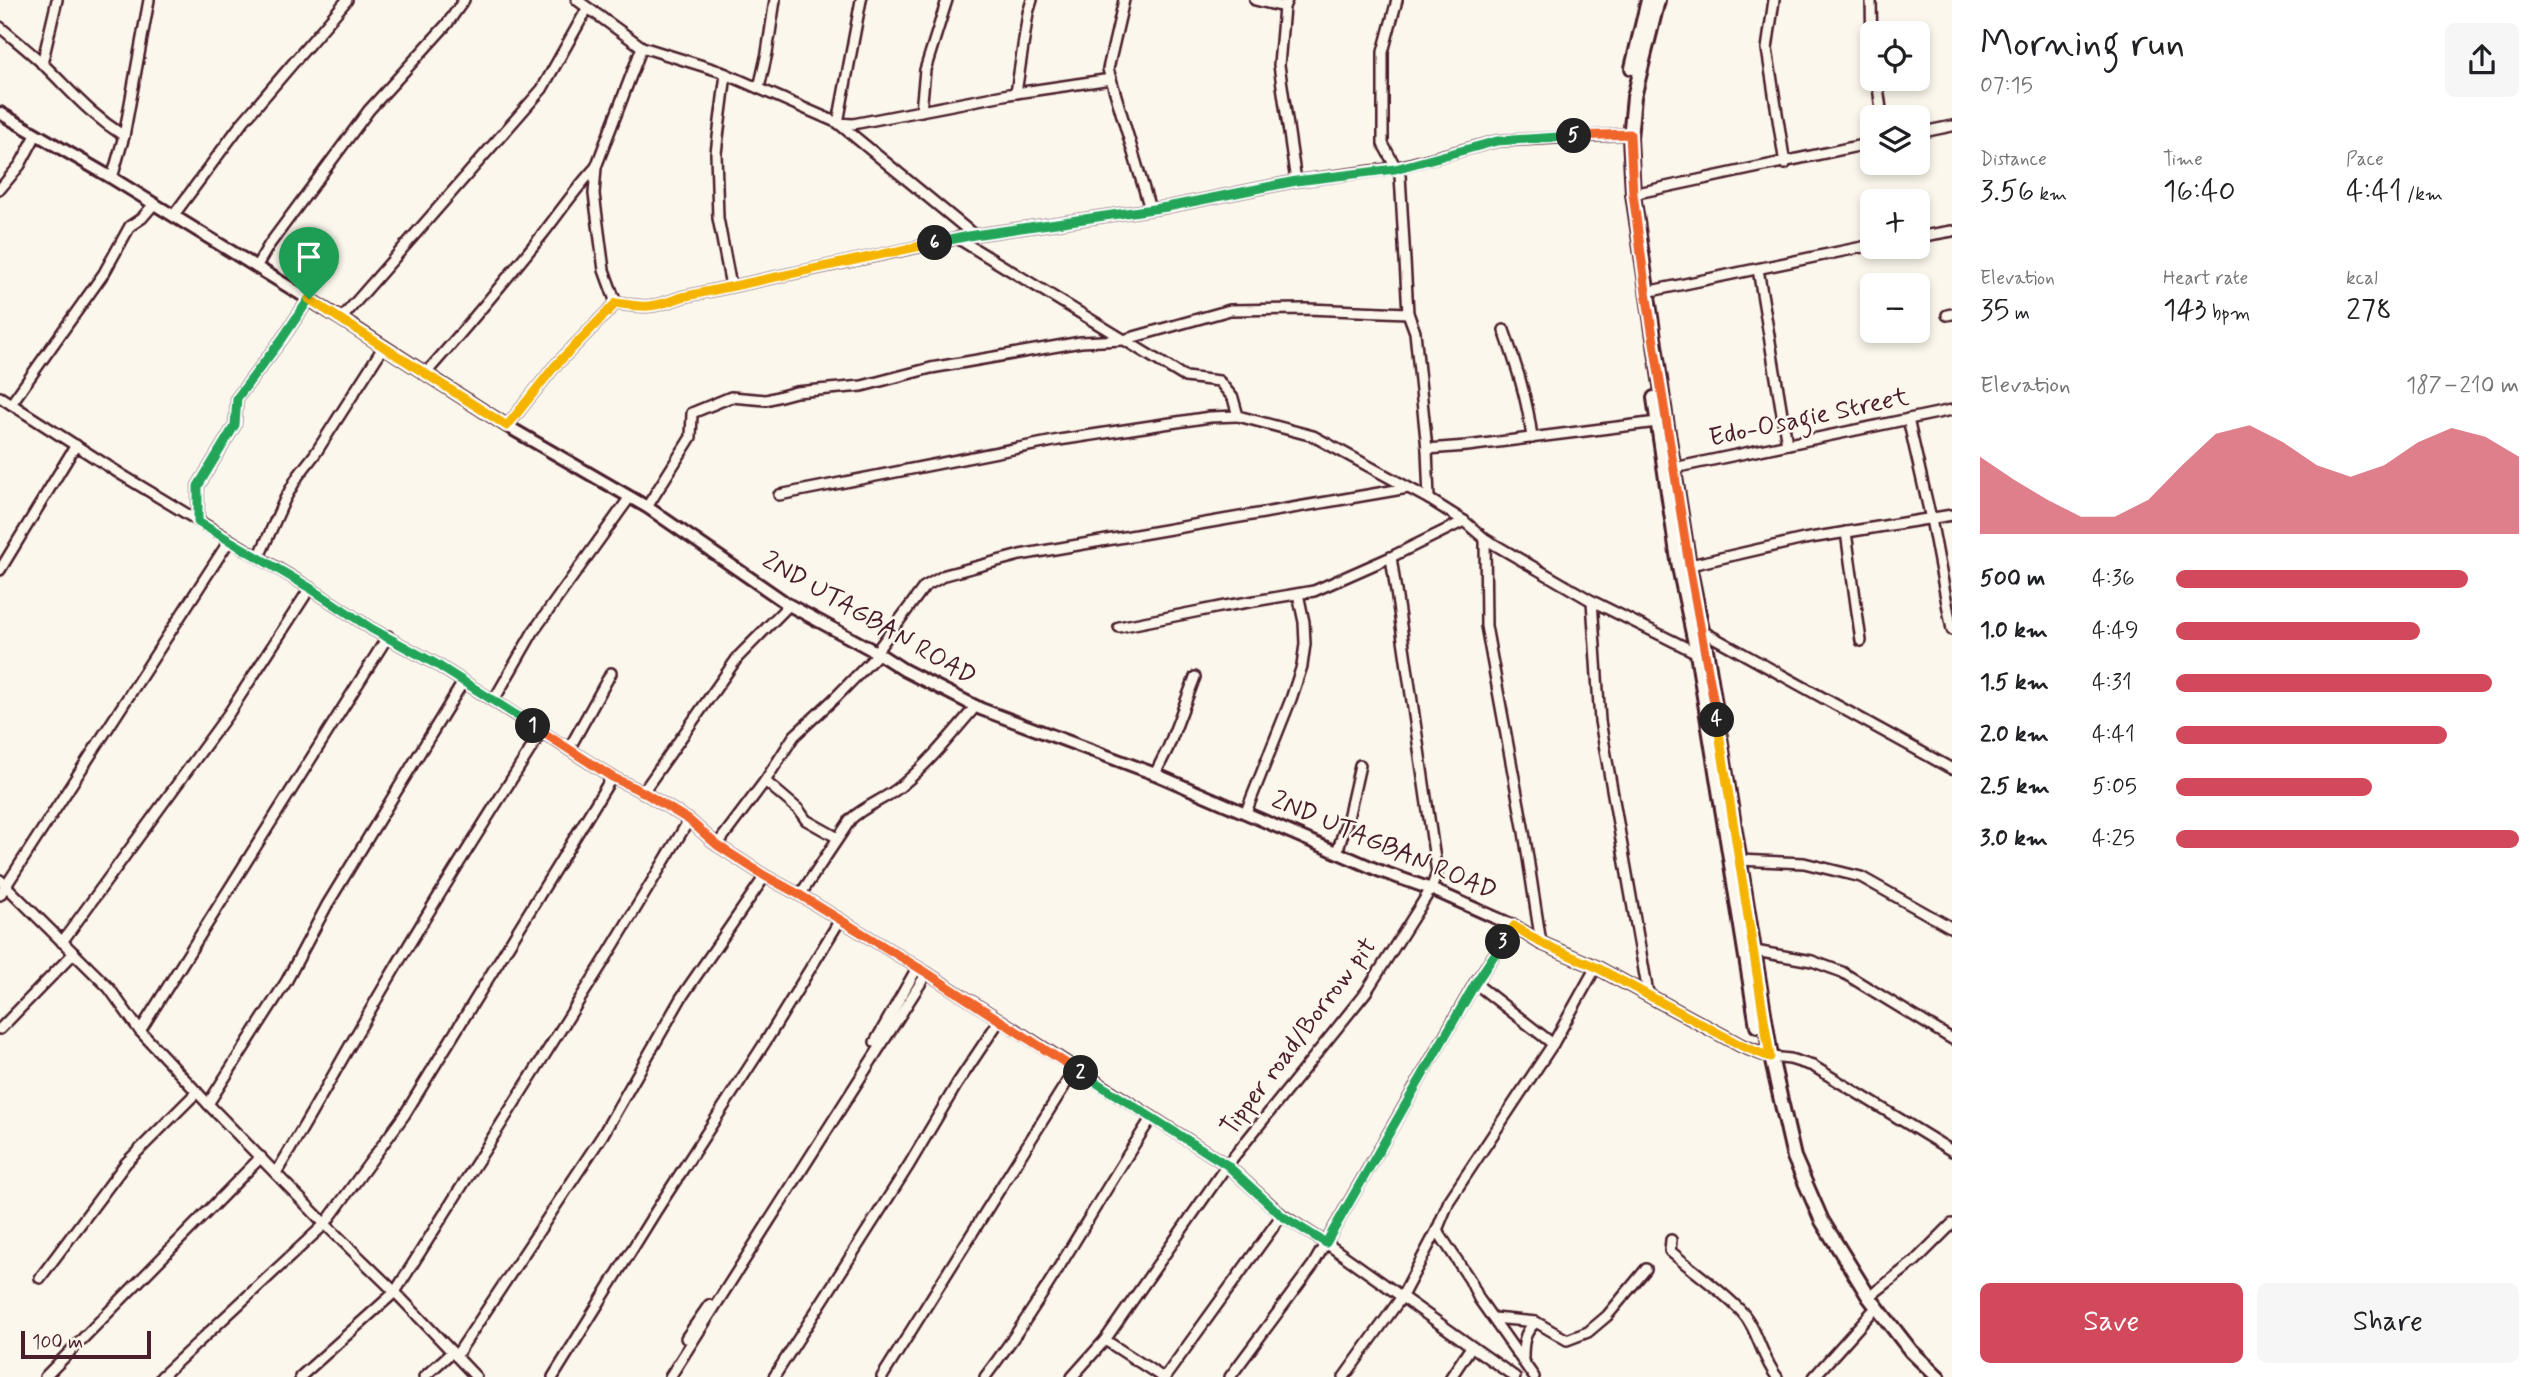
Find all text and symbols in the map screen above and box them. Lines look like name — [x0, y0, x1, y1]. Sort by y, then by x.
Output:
text: Morning run — [1980, 20, 2185, 69]
map controls — [1860, 21, 1930, 343]
button: locate — [1860, 21, 1930, 91]
button: share — [2445, 23, 2519, 97]
text: 07:15 — [1980, 71, 2033, 101]
button: layers — [1860, 105, 1930, 175]
pin: 5 — [1556, 118, 1592, 154]
text: 5 — [1568, 123, 1579, 148]
text: Distance — [1980, 147, 2047, 172]
text: Time — [2163, 147, 2203, 172]
text: Pace — [2346, 147, 2384, 172]
text: 3.56 — [1980, 172, 2034, 211]
text: 16:40 — [2163, 172, 2236, 211]
text: 4:41 — [2346, 172, 2402, 211]
text: km — [2034, 182, 2067, 207]
text: /km — [2402, 182, 2443, 207]
button: + — [1860, 189, 1930, 259]
pin: 6 — [918, 226, 953, 260]
pin — [279, 227, 339, 299]
text: 6 — [930, 230, 939, 255]
icon: arrive — [290, 238, 328, 276]
text: Elevation — [1980, 266, 2055, 291]
text: Heart rate — [2163, 266, 2248, 291]
text: kcal — [2346, 266, 2378, 291]
button: − — [1860, 273, 1930, 343]
text: 35 — [1980, 291, 2010, 330]
text: 143 — [2163, 291, 2207, 330]
text: 278 — [2346, 291, 2392, 330]
text: m — [2010, 301, 2030, 326]
text: bpm — [2207, 301, 2250, 326]
text: Elevation — [1980, 371, 2071, 401]
text: 187–210 m — [2406, 371, 2519, 401]
street label: Edo-Osagie Street — [1706, 380, 1913, 459]
street label: 2ND UTAGBAN ROAD — [756, 544, 982, 694]
text: 500 m — [1980, 564, 2045, 594]
text: 4:36 — [2092, 564, 2135, 594]
text: 1.0 km — [1980, 616, 2048, 646]
text: 4:49 — [2092, 616, 2139, 646]
text: 1.5 km — [1980, 668, 2049, 698]
text: 4:31 — [2092, 668, 2132, 698]
pin: 4 — [1700, 702, 1734, 738]
text: 4 — [1711, 707, 1722, 732]
pin: 1 — [516, 708, 550, 744]
text: 1 — [528, 713, 537, 738]
text: 2.0 km — [1980, 720, 2049, 750]
text: 4:41 — [2092, 720, 2135, 750]
text: 2.5 km — [1980, 772, 2050, 802]
text: 5:05 — [2092, 772, 2137, 802]
street label: 2ND UTAGBAN ROAD — [1266, 783, 1502, 909]
text: 3.0 km — [1980, 824, 2048, 854]
text: 4:25 — [2092, 824, 2135, 854]
pin: 3 — [1486, 925, 1520, 960]
text: 3 — [1498, 929, 1507, 954]
street label: Tipper road/Borrow pit — [1213, 931, 1385, 1143]
pin: 2 — [1064, 1056, 1098, 1090]
text: 2 — [1076, 1060, 1085, 1085]
button: Save — [1980, 1283, 2243, 1363]
button: Share — [2257, 1283, 2519, 1363]
scale bar — [21, 1328, 150, 1360]
text: 100 m — [32, 1330, 83, 1355]

